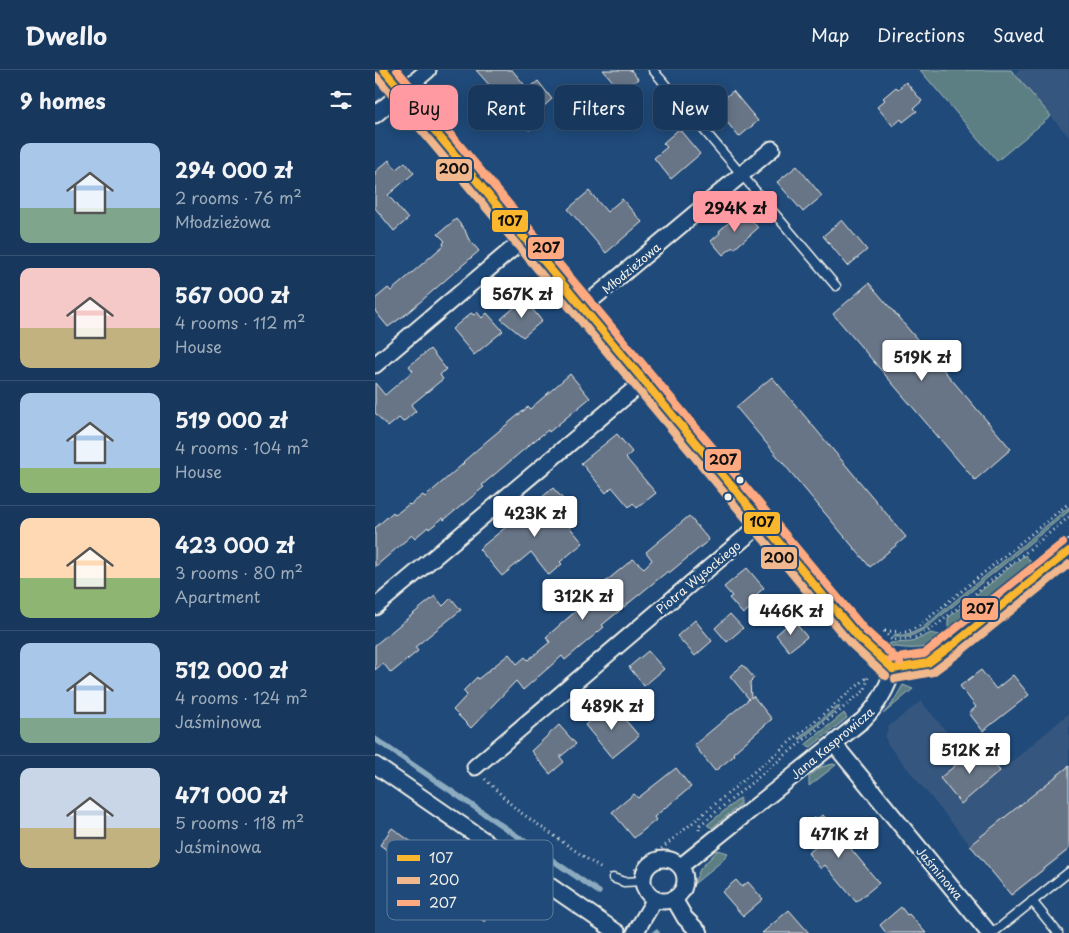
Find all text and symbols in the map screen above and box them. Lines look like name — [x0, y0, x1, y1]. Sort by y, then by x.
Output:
text: Dwello — [25, 17, 107, 53]
text: Map — [811, 21, 849, 48]
text: Directions — [877, 21, 965, 48]
text: Saved — [993, 21, 1044, 48]
text: 9 homes — [20, 84, 106, 116]
chip: Buy — [390, 85, 458, 130]
chip: Rent — [468, 85, 544, 130]
chip: Filters — [554, 85, 643, 130]
chip: New — [653, 85, 727, 130]
icon: filters — [327, 86, 355, 114]
text: 294 000 zł — [175, 153, 292, 185]
line badge: 200 — [435, 158, 473, 182]
text: 200 — [439, 158, 469, 179]
icon: home — [60, 163, 120, 223]
text: 2 rooms · 76 m² — [175, 185, 302, 209]
pin: 294K zł — [689, 190, 781, 233]
text: 294K zł — [704, 195, 766, 219]
text: Młodzieżowa — [175, 209, 270, 233]
line badge: 107 — [491, 209, 529, 233]
text: 107 — [498, 210, 523, 231]
line badge: 207 — [527, 236, 565, 260]
text: 207 — [532, 237, 561, 258]
street label: Młodzieżowa — [598, 238, 665, 298]
pin: 567K zł — [476, 276, 568, 319]
text: 567 000 zł — [175, 278, 289, 310]
text: 567K zł — [492, 281, 552, 305]
icon: home — [60, 288, 120, 348]
text: 4 rooms · 112 m² — [175, 310, 305, 334]
text: House — [175, 334, 222, 358]
pin: 519K zł — [876, 340, 968, 382]
text: 519K zł — [893, 344, 951, 368]
text: 519 000 zł — [175, 403, 287, 435]
icon: home — [60, 413, 120, 473]
text: 4 rooms · 104 m² — [175, 435, 309, 459]
line badge: 207 — [704, 448, 742, 472]
text: 207 — [709, 449, 738, 470]
text: House — [175, 459, 222, 483]
unlabelled marker — [735, 475, 745, 485]
unlabelled marker — [723, 492, 733, 502]
pin: 423K zł — [489, 496, 581, 538]
text: 423K zł — [504, 500, 566, 524]
line badge: 107 — [743, 511, 781, 535]
text: 107 — [750, 511, 775, 532]
text: 423 000 zł — [175, 528, 294, 560]
street label: Piotra Wysockiego — [652, 536, 744, 618]
icon: home — [60, 538, 120, 598]
line badge: 200 — [760, 546, 798, 570]
text: 200 — [764, 547, 794, 568]
text: 3 rooms · 80 m² — [175, 560, 303, 584]
pin: 312K zł — [537, 578, 629, 621]
text: 312K zł — [553, 583, 613, 607]
text: Apartment — [175, 584, 260, 608]
pin: 446K zł — [745, 594, 837, 636]
line badge: 207 — [961, 597, 999, 621]
text: 446K zł — [759, 598, 823, 622]
text: 207 — [966, 598, 995, 619]
text: 512 000 zł — [175, 653, 287, 685]
icon: home — [60, 663, 120, 723]
text: 4 rooms · 124 m² — [175, 685, 308, 709]
pin: 489K zł — [566, 688, 658, 731]
text: 489K zł — [581, 693, 643, 717]
street label: Jana Kasprowicza — [786, 702, 878, 783]
text: Jaśminowa — [175, 709, 261, 733]
pin: 512K zł — [924, 732, 1016, 775]
text: 512K zł — [941, 737, 999, 761]
text: 471 000 zł — [175, 778, 287, 810]
icon: home — [60, 788, 120, 848]
text: 5 rooms · 118 m² — [175, 810, 304, 834]
pin: 471K zł — [793, 816, 885, 859]
text: 471K zł — [810, 821, 868, 845]
text: Jaśminowa — [175, 834, 261, 858]
legend — [387, 840, 553, 920]
street label: Jaśminowa — [912, 842, 968, 904]
text: 107 — [429, 847, 453, 868]
text: 200 — [429, 869, 459, 890]
text: 207 — [429, 892, 457, 913]

